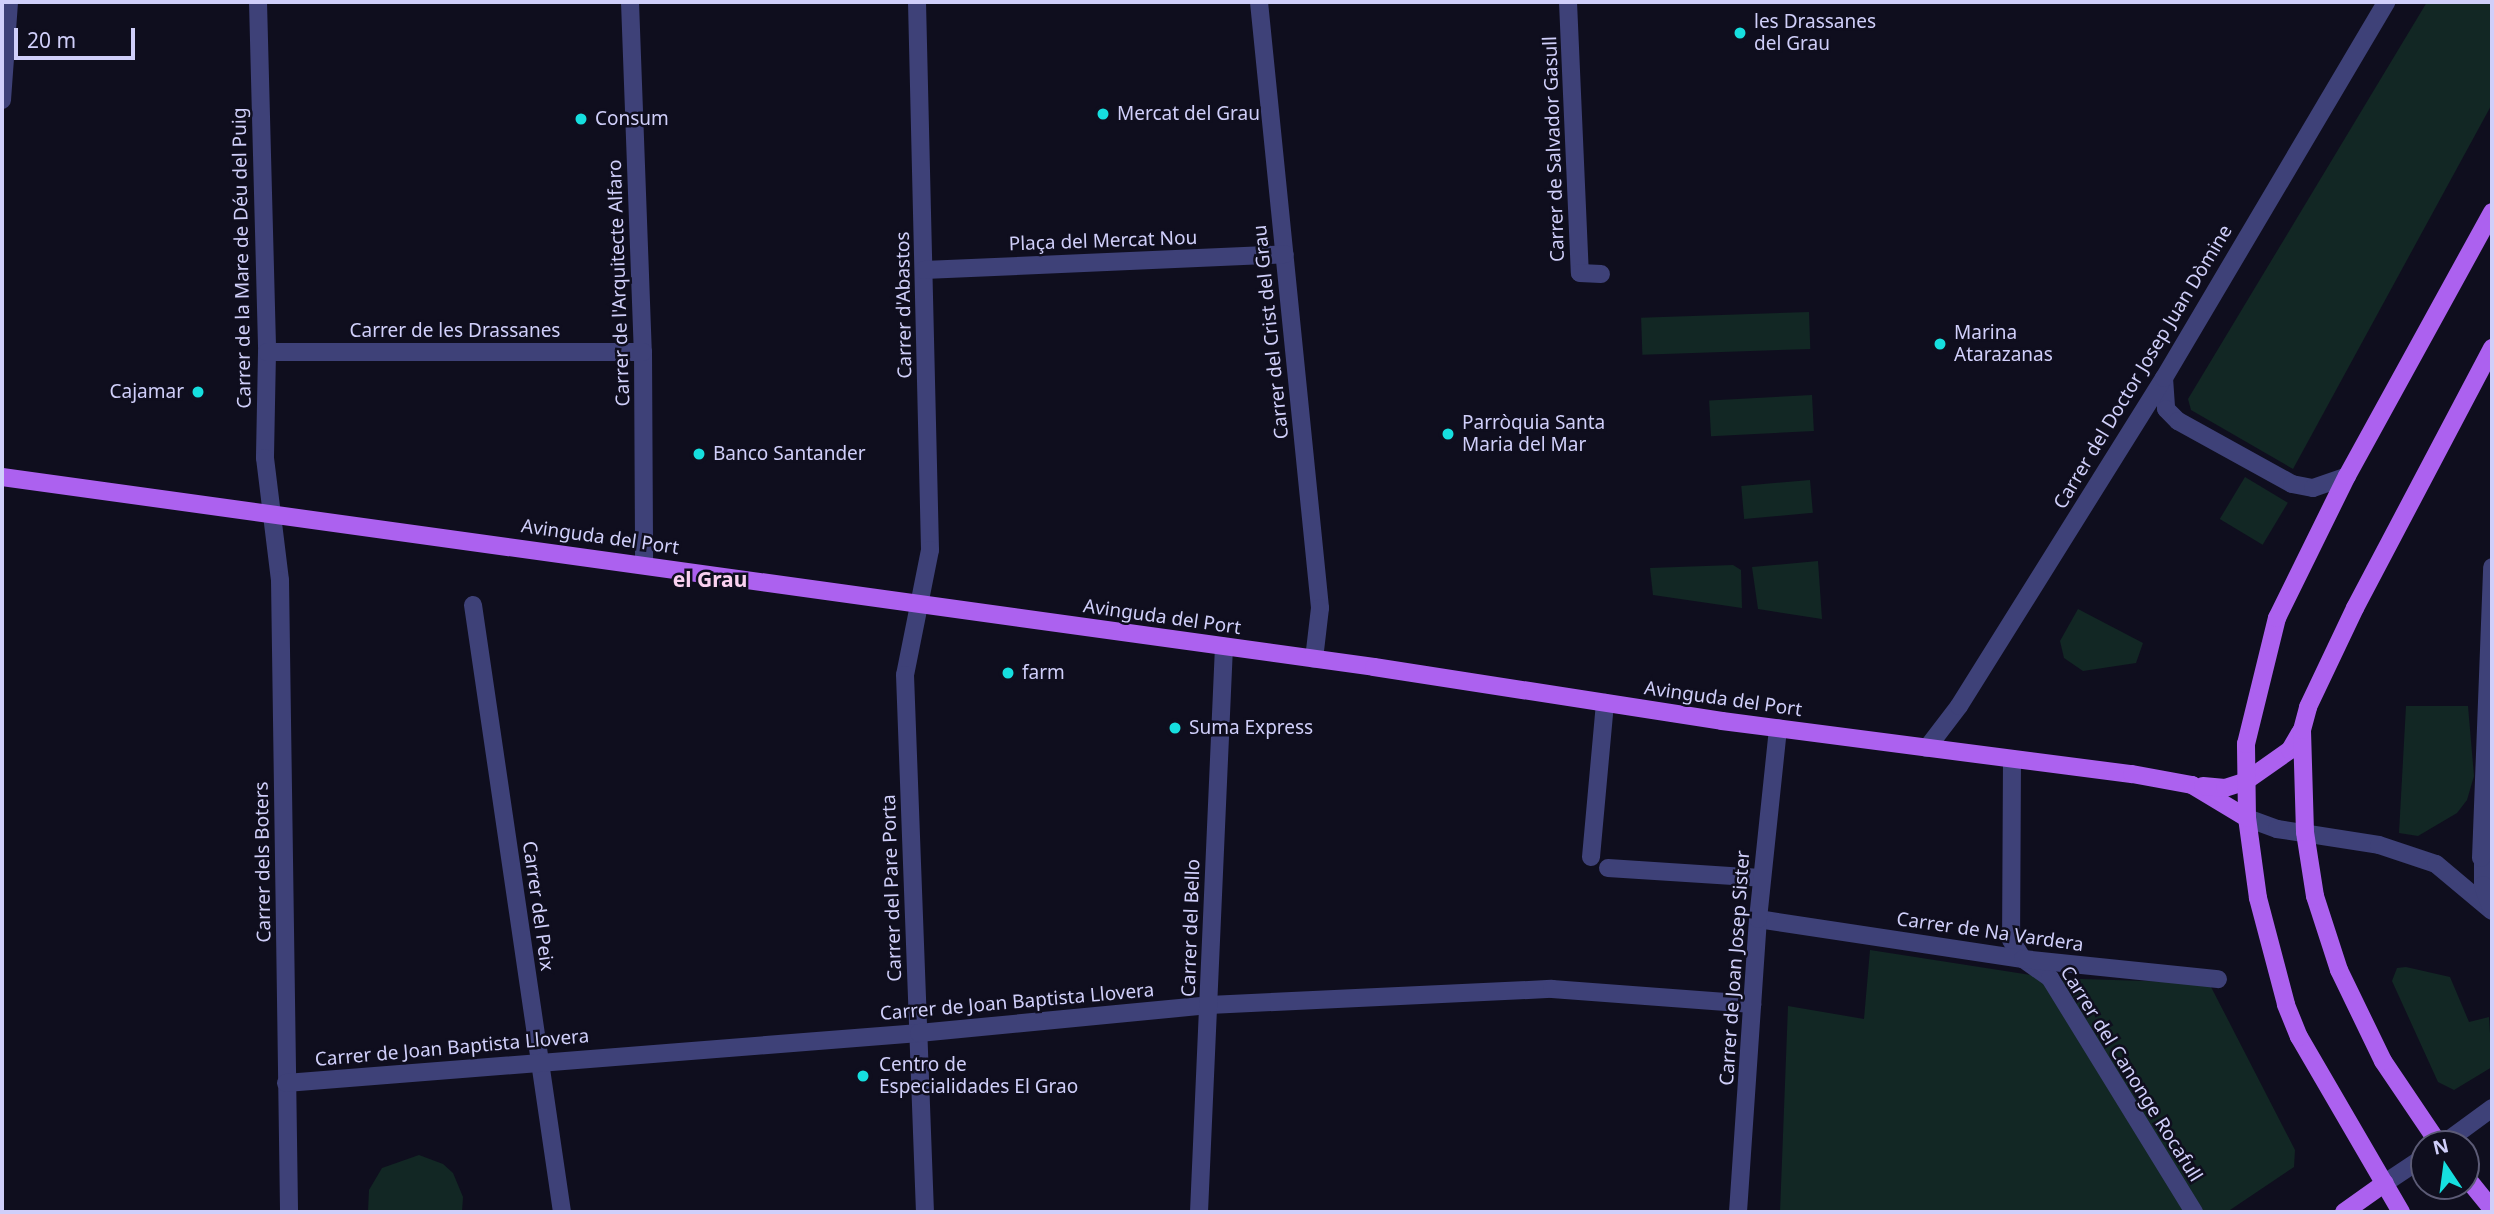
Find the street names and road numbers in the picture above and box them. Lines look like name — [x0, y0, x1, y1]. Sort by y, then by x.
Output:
street label: Carrer de Salvador Gasull — [1539, 36, 1569, 262]
street label: Carrer de la Mare de Déu del Puig — [228, 107, 256, 409]
street label: Carrer de l'Arquitecte Alfaro — [603, 159, 635, 407]
street label: Carrer del Doctor Josep Juan Dòmine — [2049, 221, 2237, 513]
street label: Carrer del Crist del Grau — [1248, 224, 1294, 440]
street label: Plaça del Mercat Nou — [1008, 226, 1198, 256]
street label: Carrer d'Abastos — [891, 231, 917, 379]
street label: Carrer de les Drassanes — [350, 320, 560, 342]
street label: Avinguda del Port — [520, 515, 680, 559]
street label: Avinguda del Port — [1082, 595, 1242, 639]
street label: Avinguda del Port — [1643, 677, 1803, 721]
street label: Carrer dels Boters — [250, 781, 276, 943]
street label: Carrer del Pare Porta — [877, 794, 907, 982]
street label: Carrer del Peix — [518, 840, 558, 972]
street label: Carrer de Joan Josep Sister — [1715, 850, 1755, 1086]
street label: Carrer del Bello — [1177, 859, 1205, 997]
street label: Carrer de Na Vardera — [1895, 908, 2085, 956]
street label: Carrer del Canonge Rocafull — [2055, 962, 2207, 1186]
street label: Carrer de Joan Baptista Llovera — [879, 979, 1155, 1025]
street label: Carrer de Joan Baptista Llovera — [314, 1025, 590, 1071]

